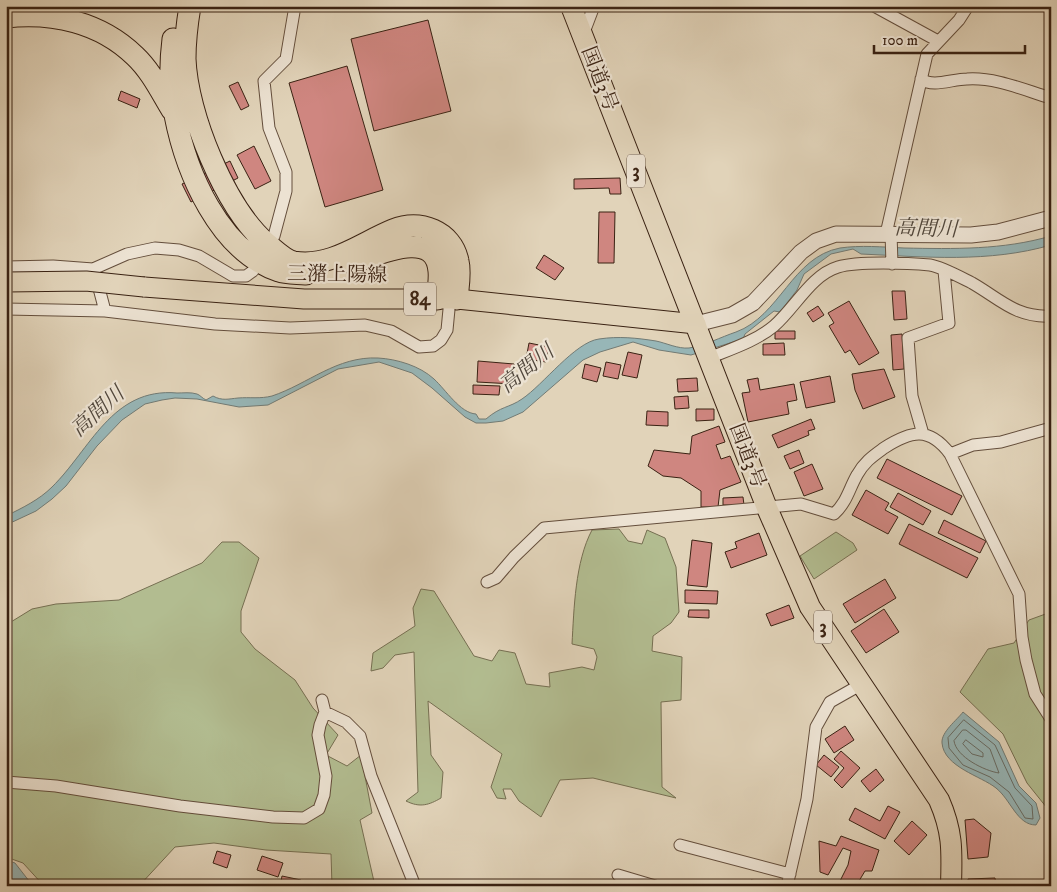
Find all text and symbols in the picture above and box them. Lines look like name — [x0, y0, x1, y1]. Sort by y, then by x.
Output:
scale bar — [874, 22, 1026, 54]
text: 100 m — [882, 31, 918, 50]
street label: 国道3号 — [575, 43, 623, 115]
road number: 3 — [627, 154, 645, 188]
water label: 高間川 — [894, 215, 960, 243]
street label: 三潴上陽線 — [287, 262, 387, 288]
road number: 84 — [404, 282, 436, 316]
water label: 高間川 — [494, 338, 561, 399]
water label: 高間川 — [66, 380, 132, 443]
street label: 国道3号 — [723, 420, 771, 492]
road number: 3 — [814, 610, 832, 644]

